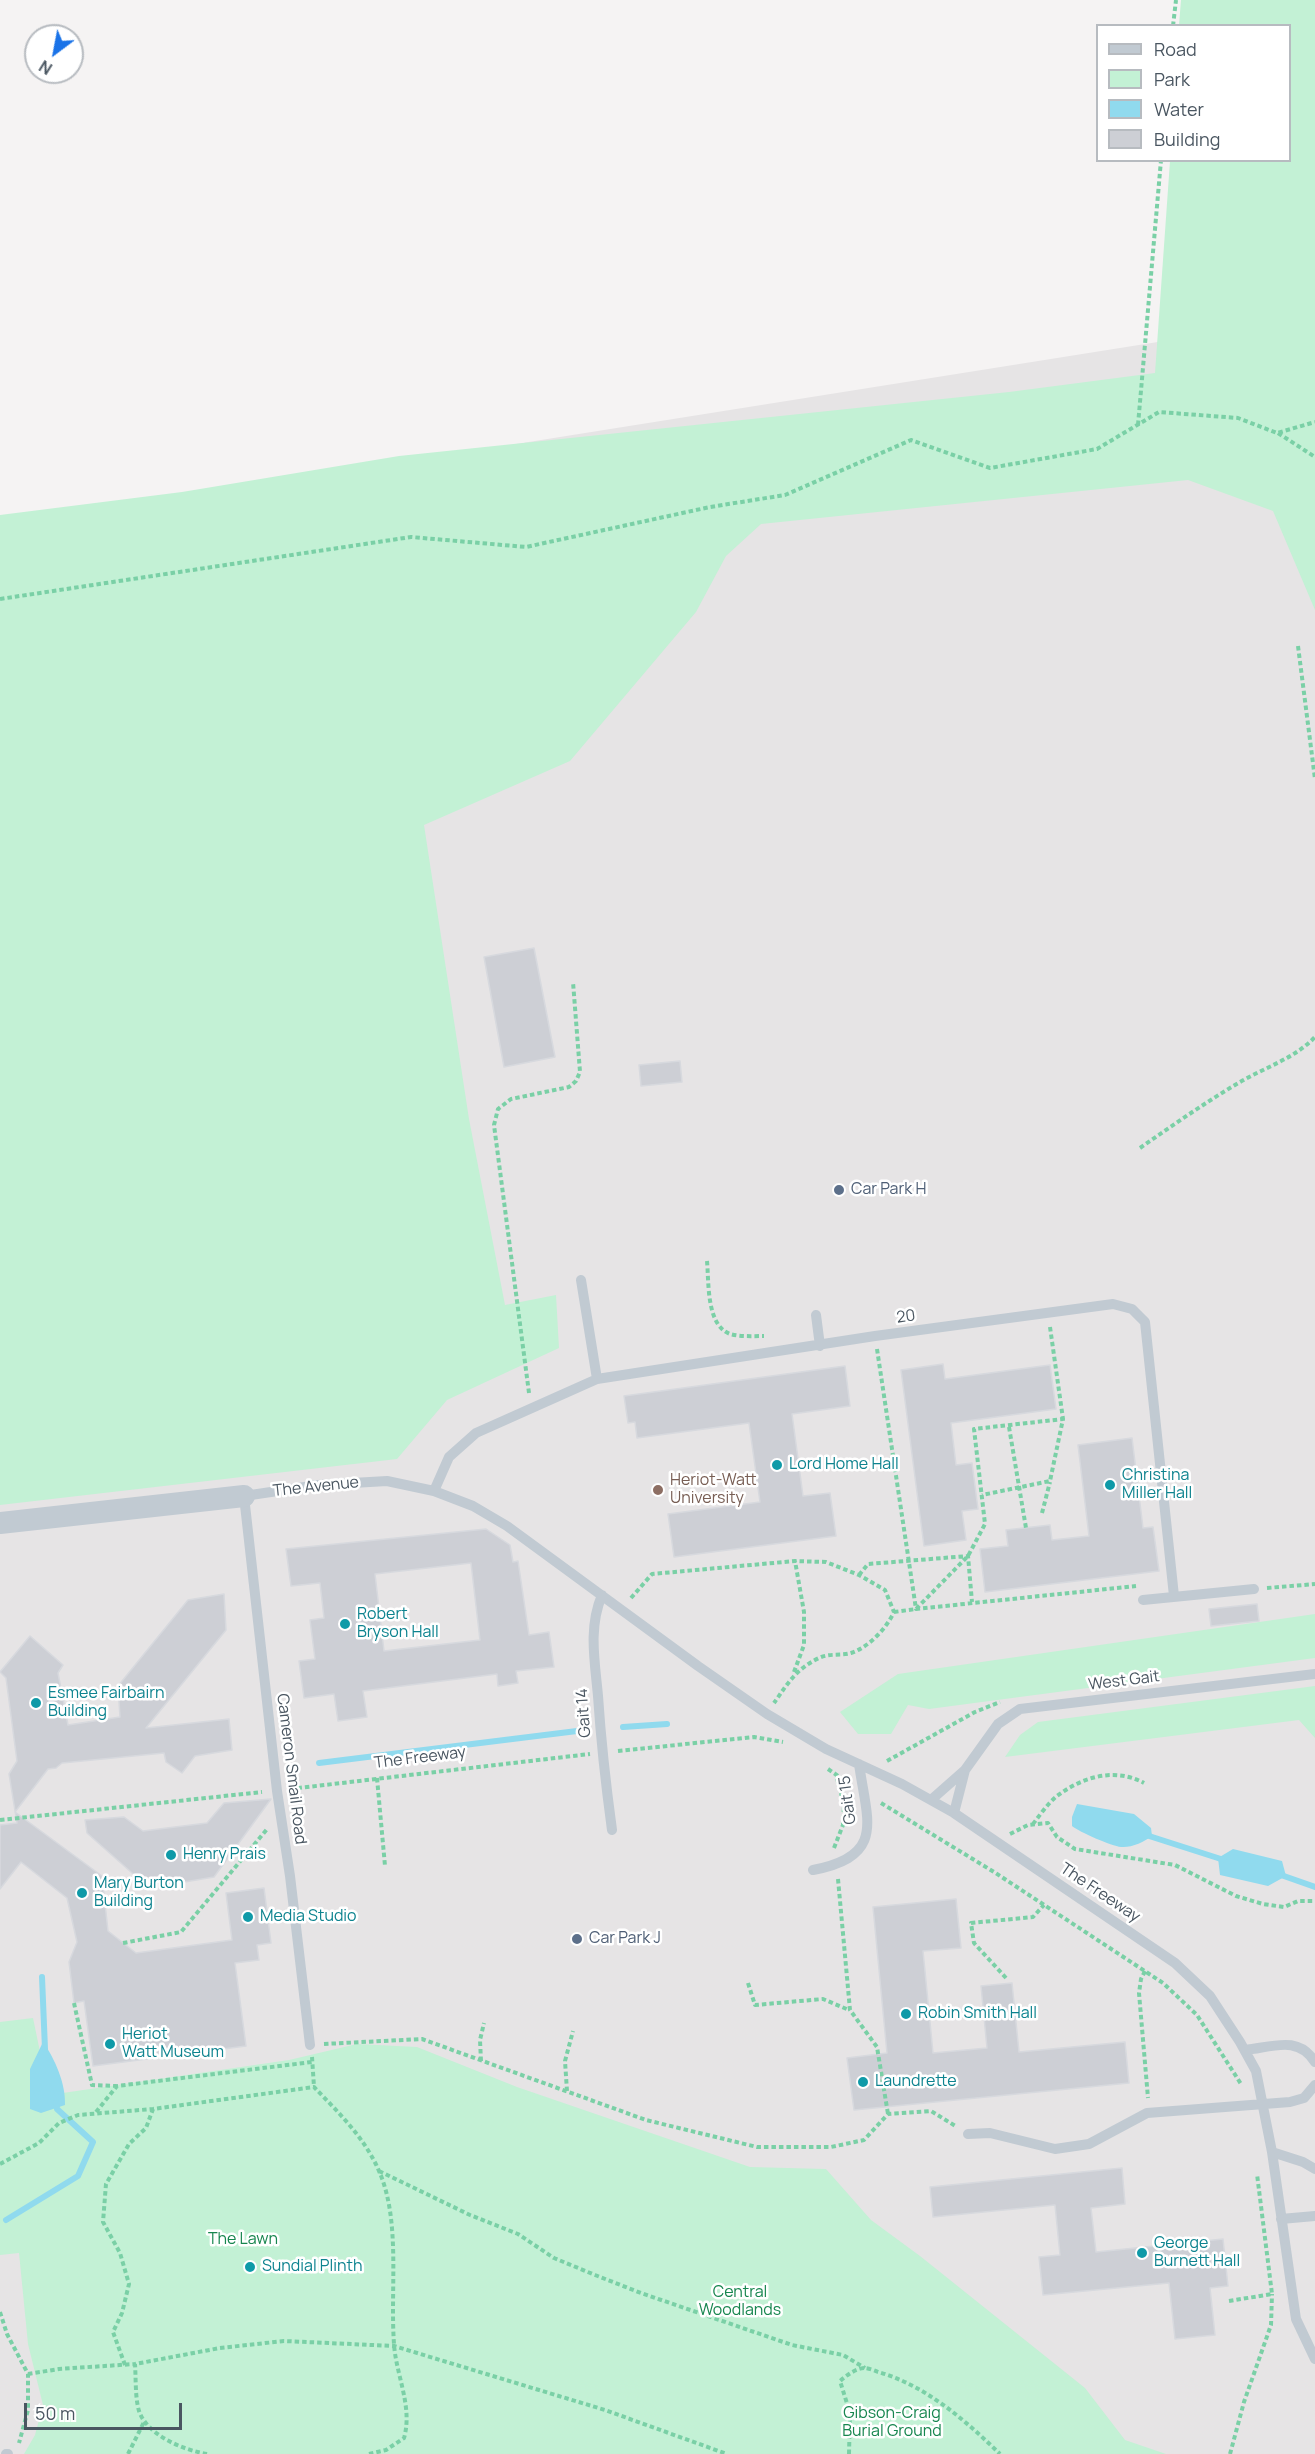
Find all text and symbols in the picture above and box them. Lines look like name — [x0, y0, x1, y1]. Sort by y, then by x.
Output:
north arrow — [24, 24, 84, 84]
legend — [1096, 24, 1291, 162]
text: Road — [1154, 37, 1197, 61]
text: N — [35, 55, 56, 80]
text: Park — [1154, 67, 1190, 91]
text: Water — [1154, 97, 1204, 121]
text: Building — [1154, 127, 1220, 151]
place label: Car Park H — [851, 1180, 926, 1200]
marker: Car Park H — [832, 1183, 846, 1197]
street label: 20 — [895, 1306, 917, 1328]
place label: Lord Home Hall — [789, 1455, 899, 1475]
marker: Lord Home Hall — [770, 1458, 784, 1472]
place label: Christina Miller Hall — [1122, 1466, 1192, 1504]
place label: Heriot-Watt University — [670, 1471, 757, 1509]
street label: The Avenue — [272, 1473, 360, 1501]
marker: Christina Miller Hall — [1103, 1478, 1117, 1492]
marker: Heriot-Watt University — [651, 1483, 665, 1497]
place label: Robert Bryson Hall — [357, 1605, 439, 1643]
marker: Robert Bryson Hall — [338, 1617, 352, 1631]
street label: West Gait — [1087, 1667, 1161, 1695]
place label: Esmee Fairbairn Building — [48, 1684, 164, 1722]
street label: Gait 14 — [573, 1688, 595, 1738]
street label: Cameron Smail Road — [272, 1692, 310, 1846]
marker: Esmee Fairbairn Building — [29, 1696, 43, 1710]
street label: The Freeway — [373, 1743, 467, 1773]
street label: Gait 15 — [835, 1775, 861, 1825]
place label: Henry Prais — [183, 1845, 266, 1865]
marker: Henry Prais — [164, 1848, 178, 1862]
street label: The Freeway — [1056, 1859, 1144, 1927]
place label: Mary Burton Building — [94, 1874, 184, 1912]
marker: Mary Burton Building — [75, 1886, 89, 1900]
place label: Media Studio — [260, 1907, 357, 1927]
marker: Media Studio — [241, 1910, 255, 1924]
place label: Car Park J — [589, 1929, 661, 1949]
marker: Car Park J — [570, 1932, 584, 1946]
place label: Robin Smith Hall — [918, 2004, 1037, 2024]
marker: Robin Smith Hall — [899, 2007, 913, 2021]
place label: Heriot Watt Museum — [122, 2025, 224, 2063]
marker: Heriot Watt Museum — [103, 2037, 117, 2051]
place label: Laundrette — [875, 2072, 957, 2092]
marker: Laundrette — [856, 2075, 870, 2089]
park label: The Lawn — [208, 2230, 278, 2250]
place label: George Burnett Hall — [1154, 2234, 1240, 2272]
marker: George Burnett Hall — [1135, 2246, 1149, 2260]
place label: Sundial Plinth — [262, 2257, 362, 2277]
marker: Sundial Plinth — [243, 2260, 257, 2274]
park label: Central Woodlands — [699, 2283, 781, 2321]
scale bar — [27, 2391, 184, 2429]
text: 50 m — [35, 2401, 75, 2425]
park label: Gibson-Craig Burial Ground — [842, 2404, 942, 2442]

